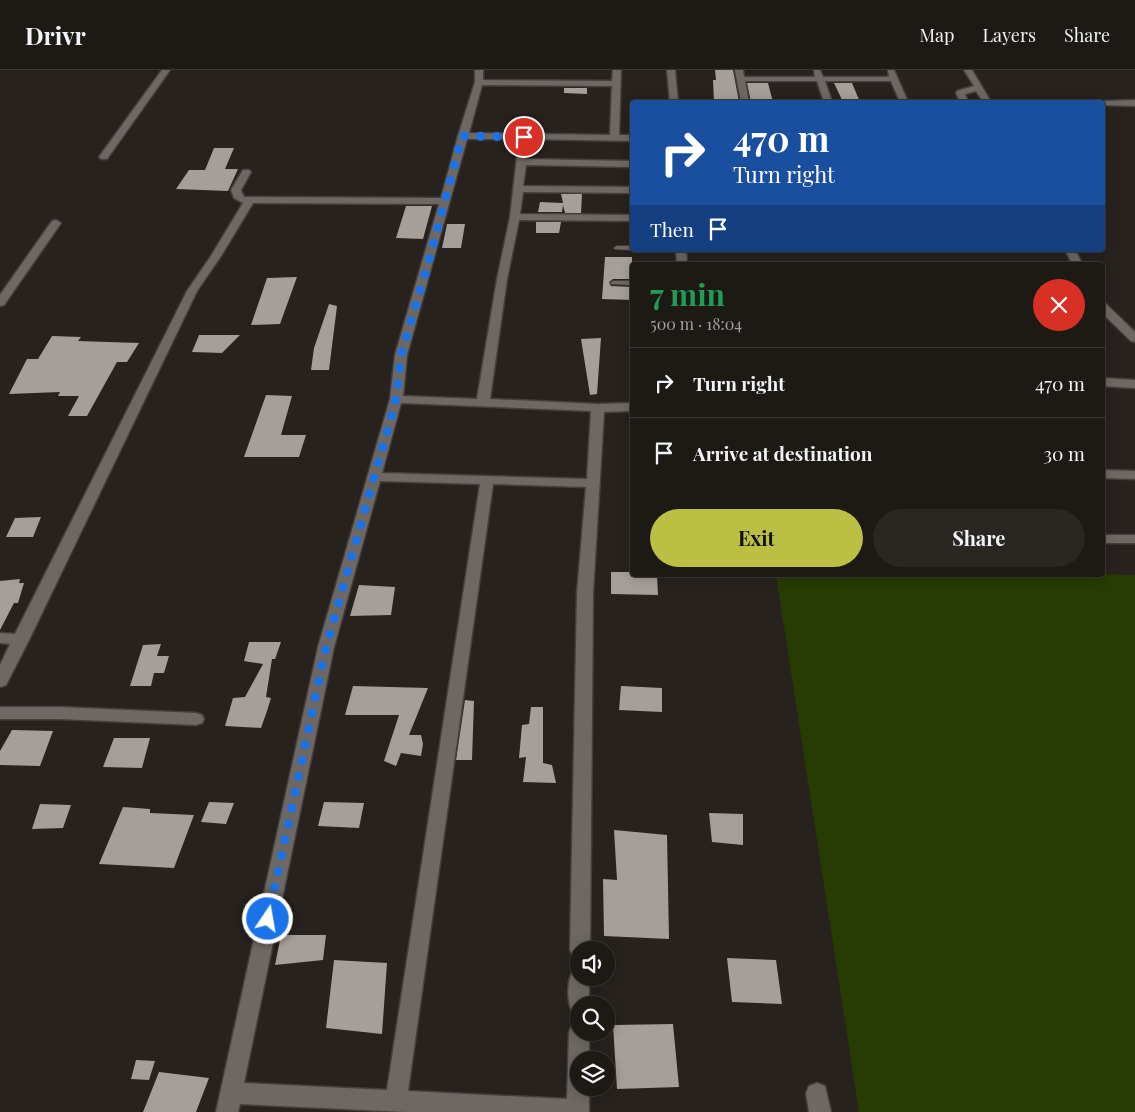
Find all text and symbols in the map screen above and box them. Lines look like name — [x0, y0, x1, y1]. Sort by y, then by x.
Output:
text: Drivr — [25, 19, 86, 51]
text: Map — [919, 23, 954, 47]
text: Layers — [982, 23, 1036, 47]
text: Share — [1064, 23, 1110, 47]
text: 470 m — [733, 114, 829, 161]
pin — [503, 116, 545, 158]
icon: right — [650, 120, 715, 185]
icon: arrive — [510, 123, 538, 151]
text: Turn right — [733, 159, 835, 189]
icon: arrive — [704, 215, 732, 243]
text: Then — [650, 216, 694, 242]
text: 7 min — [650, 274, 725, 314]
button: close — [1033, 279, 1085, 331]
text: 500 m · 18:04 — [650, 313, 742, 334]
icon: right — [650, 369, 678, 397]
text: Turn right — [693, 370, 785, 396]
text: 470 m — [1035, 370, 1085, 396]
icon: arrive — [650, 439, 678, 467]
text: Arrive at destination — [693, 440, 873, 466]
text: 30 m — [1043, 440, 1085, 466]
button: Exit — [650, 509, 863, 567]
button: Share — [873, 509, 1085, 567]
position arrow — [241, 892, 293, 944]
map controls — [570, 941, 615, 1096]
button: sound — [570, 941, 615, 986]
button: search — [570, 996, 615, 1041]
button: layers — [570, 1051, 615, 1096]

